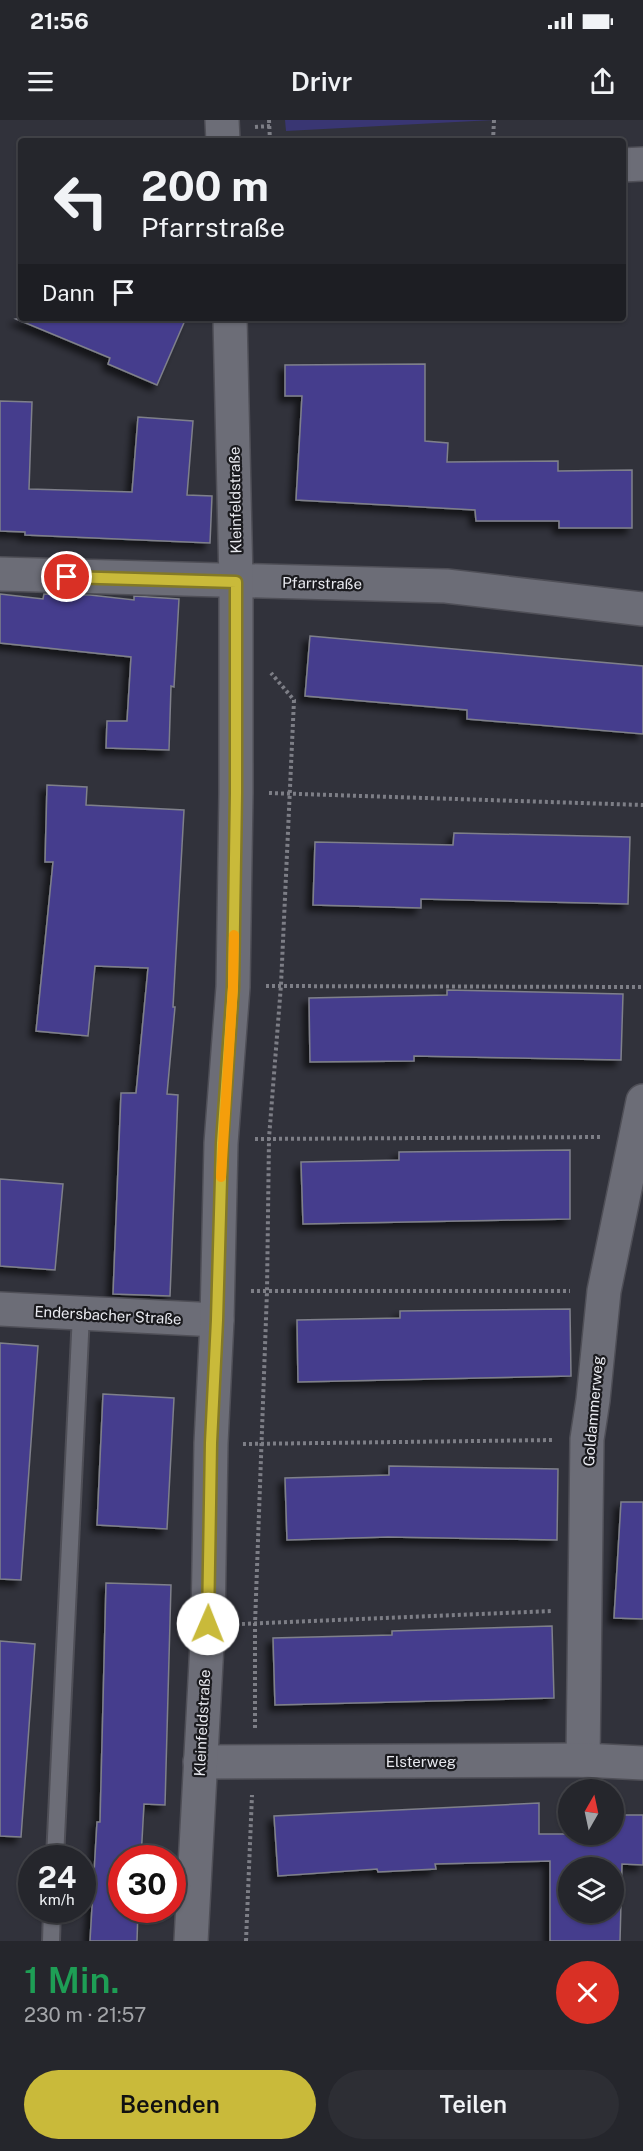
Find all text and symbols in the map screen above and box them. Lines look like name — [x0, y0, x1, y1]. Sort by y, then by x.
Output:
text: 21:56 — [30, 8, 89, 34]
icon: menu — [24, 65, 57, 98]
text: Drivr — [291, 65, 352, 97]
icon: share — [586, 65, 619, 98]
text: 200 m — [141, 161, 269, 210]
icon: left — [42, 162, 120, 240]
text: Pfarrstraße — [141, 211, 285, 243]
icon: arrive — [107, 276, 140, 309]
text: Dann — [42, 280, 95, 306]
street label: Kleinfeldstraße — [226, 446, 244, 554]
pin — [41, 551, 92, 602]
icon: arrive — [50, 560, 83, 593]
street label: Pfarrstraße — [282, 574, 362, 592]
street label: Endersbacher Straße — [34, 1303, 182, 1327]
street label: Goldammerweg — [580, 1355, 606, 1467]
position arrow — [176, 1592, 240, 1656]
street label: Kleinfeldstraße — [191, 1669, 213, 1777]
street label: Elsterweg — [386, 1753, 456, 1770]
north arrow — [558, 1779, 624, 1845]
map controls — [558, 1779, 624, 1923]
speed limit sign: 30 — [108, 1845, 186, 1923]
button: layers — [558, 1857, 624, 1923]
text: 24 — [38, 1859, 76, 1895]
text: km/h — [39, 1891, 75, 1908]
text: 1 Min. — [24, 1959, 120, 2001]
button: close — [556, 1961, 619, 2024]
text: 230 m · 21:57 — [24, 2003, 146, 2027]
button: Beenden — [24, 2070, 316, 2139]
button: Teilen — [328, 2070, 619, 2139]

